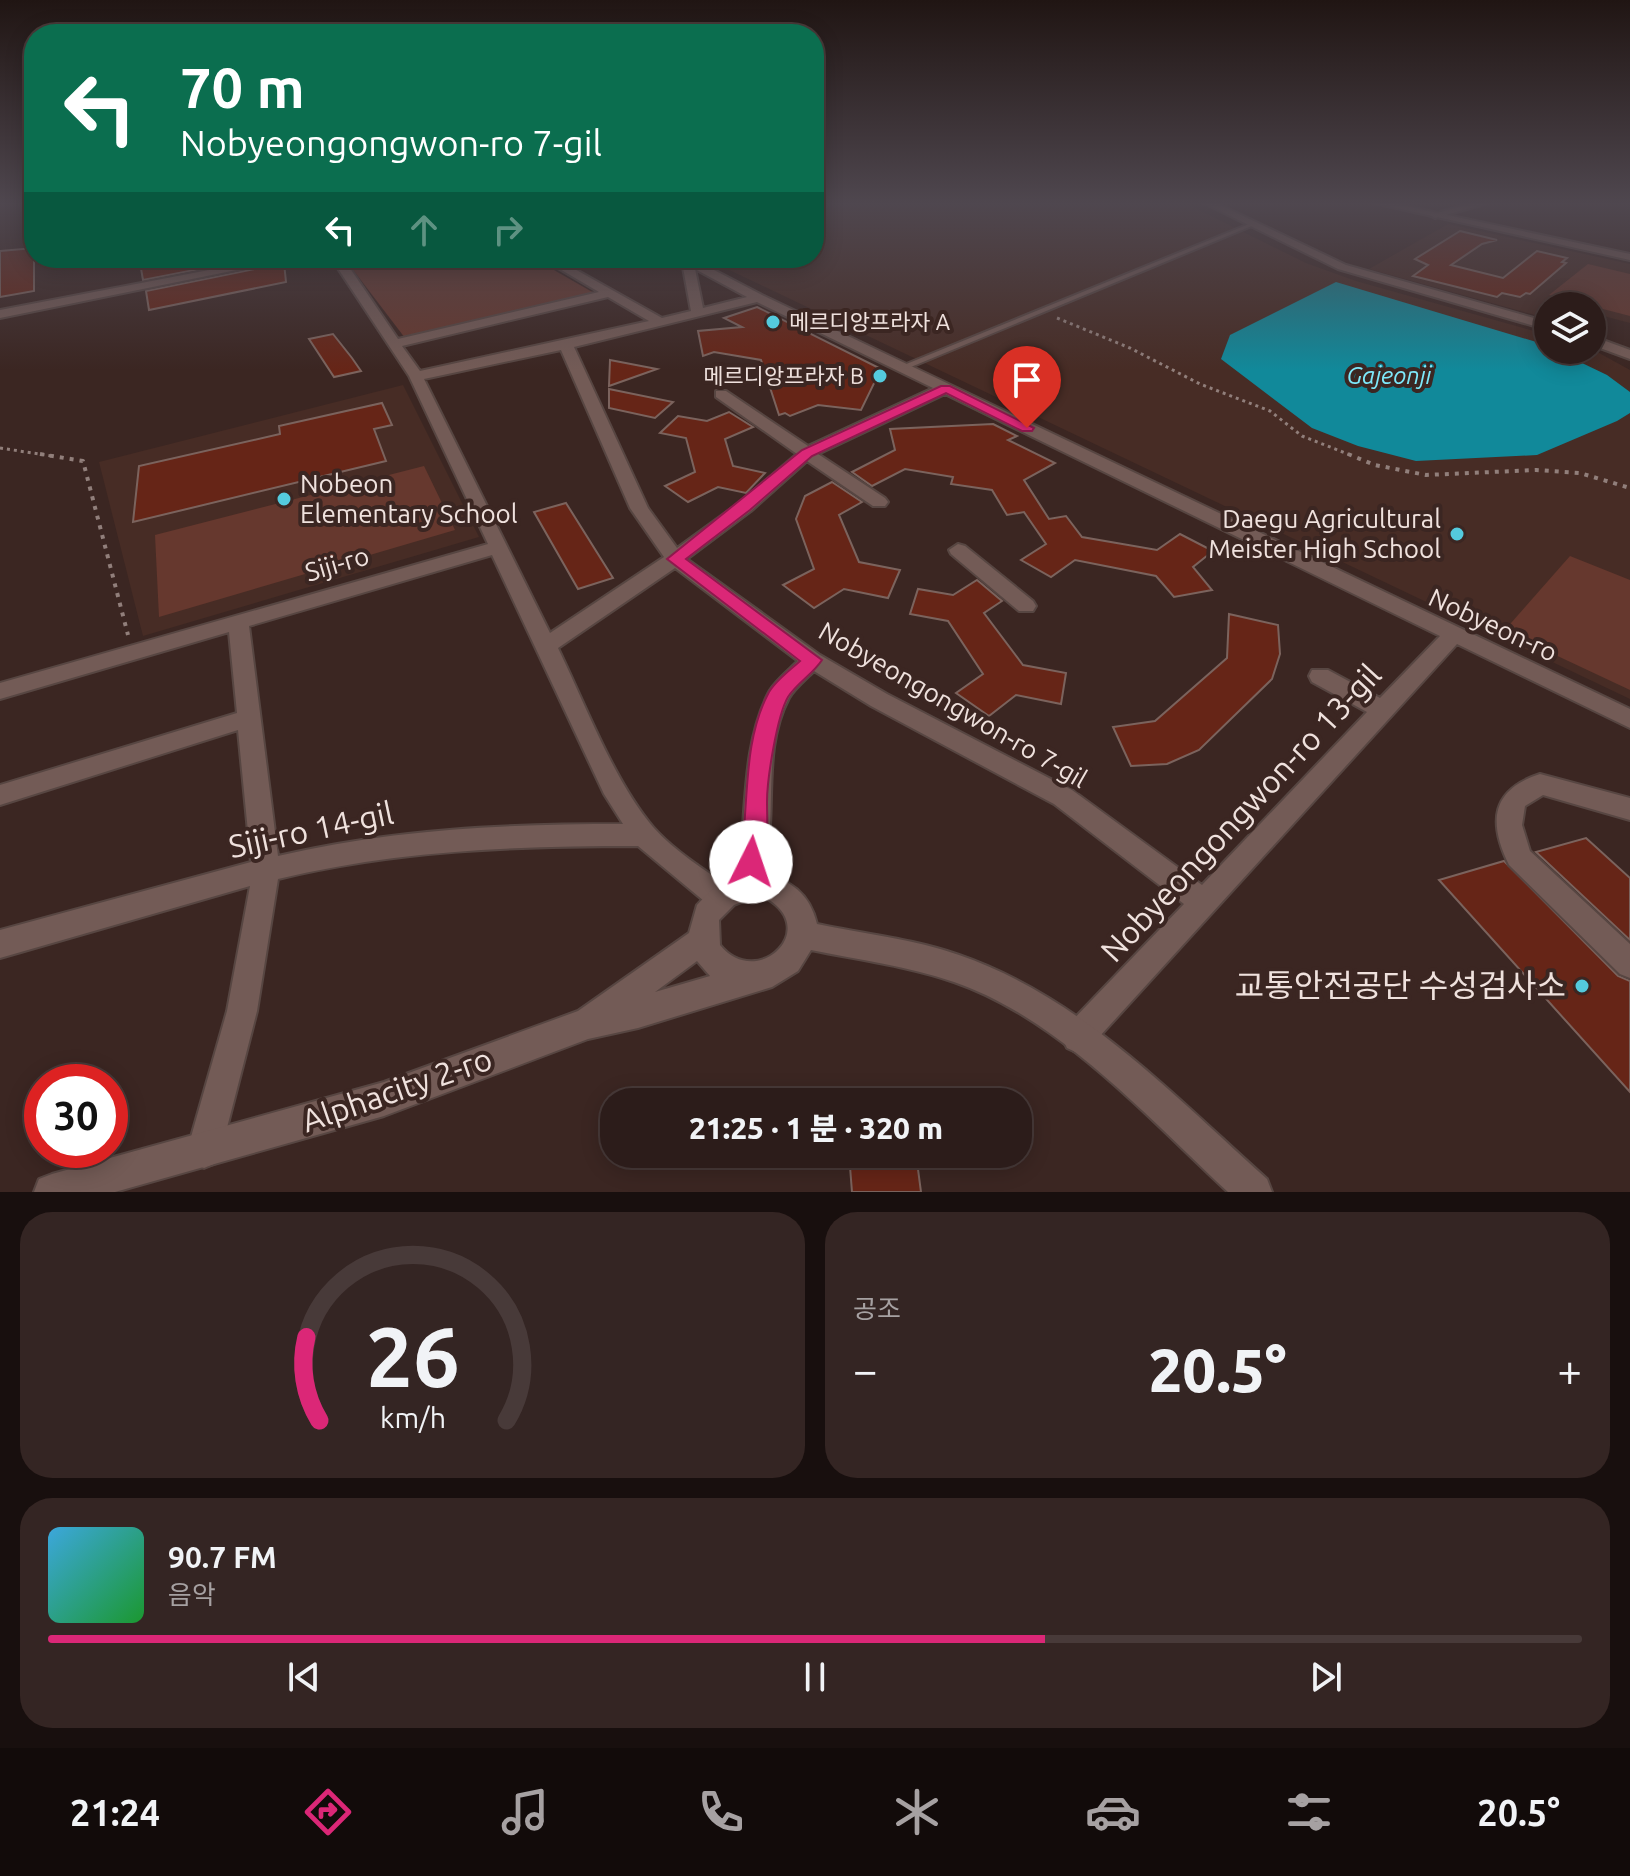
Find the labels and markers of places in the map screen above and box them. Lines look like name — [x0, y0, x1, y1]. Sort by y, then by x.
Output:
place label: 메르디앙프라자 A — [789, 309, 951, 334]
marker: 메르디앙프라자 A — [764, 313, 782, 331]
pin — [993, 346, 1061, 428]
place label: 메르디앙프라자 B — [703, 363, 864, 388]
marker: 메르디앙프라자 B — [871, 367, 889, 385]
place label: Nobeon Elementary School — [300, 469, 518, 528]
marker: Nobeon Elementary School — [275, 490, 293, 508]
place label: Daegu Agricultural Meister High School — [1208, 504, 1441, 563]
marker: Daegu Agricultural Meister High School — [1448, 525, 1466, 543]
place label: 교통안전공단 수성검사소 — [1235, 967, 1566, 1003]
marker: 교통안전공단 수성검사소 — [1573, 977, 1591, 995]

